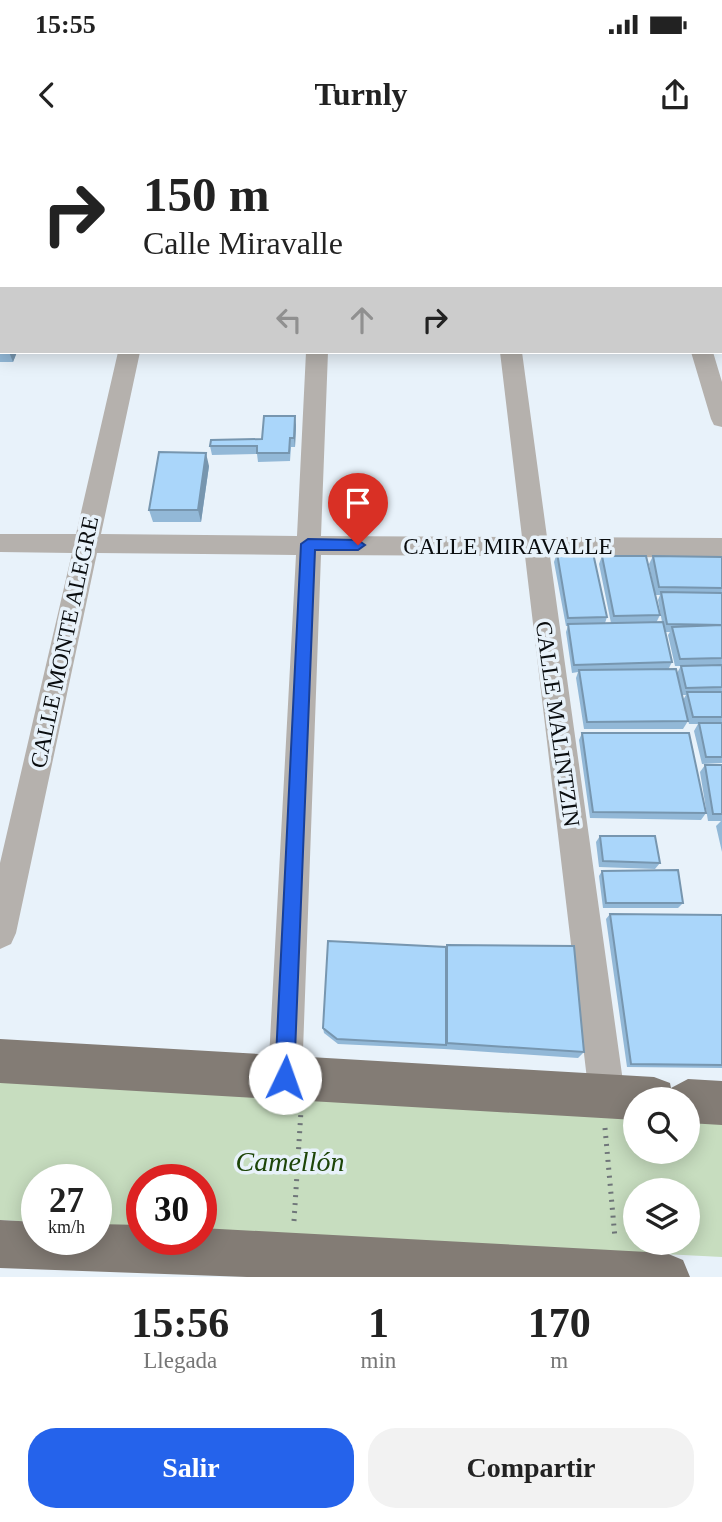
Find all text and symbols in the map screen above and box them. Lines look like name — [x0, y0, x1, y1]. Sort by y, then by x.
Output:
text: 15:55 — [35, 10, 96, 39]
icon: back — [28, 76, 66, 114]
text: Turnly — [314, 76, 408, 112]
icon: share — [656, 76, 694, 114]
text: 150 m — [143, 167, 270, 222]
icon: right — [28, 168, 119, 259]
text: Calle Miravalle — [143, 225, 343, 261]
icon: left — [270, 301, 308, 339]
icon: ahead — [343, 301, 381, 339]
icon: right — [416, 301, 454, 339]
pin — [328, 473, 388, 545]
icon: arrive — [339, 484, 377, 522]
street label: CALLE MONTE ALEGRE — [26, 514, 103, 770]
street label: CALLE MIRAVALLE — [403, 534, 613, 559]
street label: CALLE MALINTZIN — [531, 620, 584, 829]
position arrow — [248, 1041, 322, 1115]
map controls — [623, 1087, 700, 1255]
button: search — [623, 1087, 700, 1164]
park label: Camellón — [236, 1146, 344, 1177]
speed limit sign: 30 — [126, 1164, 217, 1255]
button: layers — [623, 1178, 700, 1255]
text: 27 — [49, 1181, 84, 1220]
text: km/h — [48, 1217, 85, 1237]
text: 15:56 — [131, 1300, 229, 1346]
text: 1 — [368, 1300, 389, 1346]
text: 170 — [528, 1300, 591, 1346]
text: Llegada — [143, 1348, 217, 1373]
text: min — [361, 1348, 396, 1373]
text: m — [550, 1348, 568, 1373]
button: Salir — [28, 1428, 354, 1508]
button: Compartir — [368, 1428, 694, 1508]

